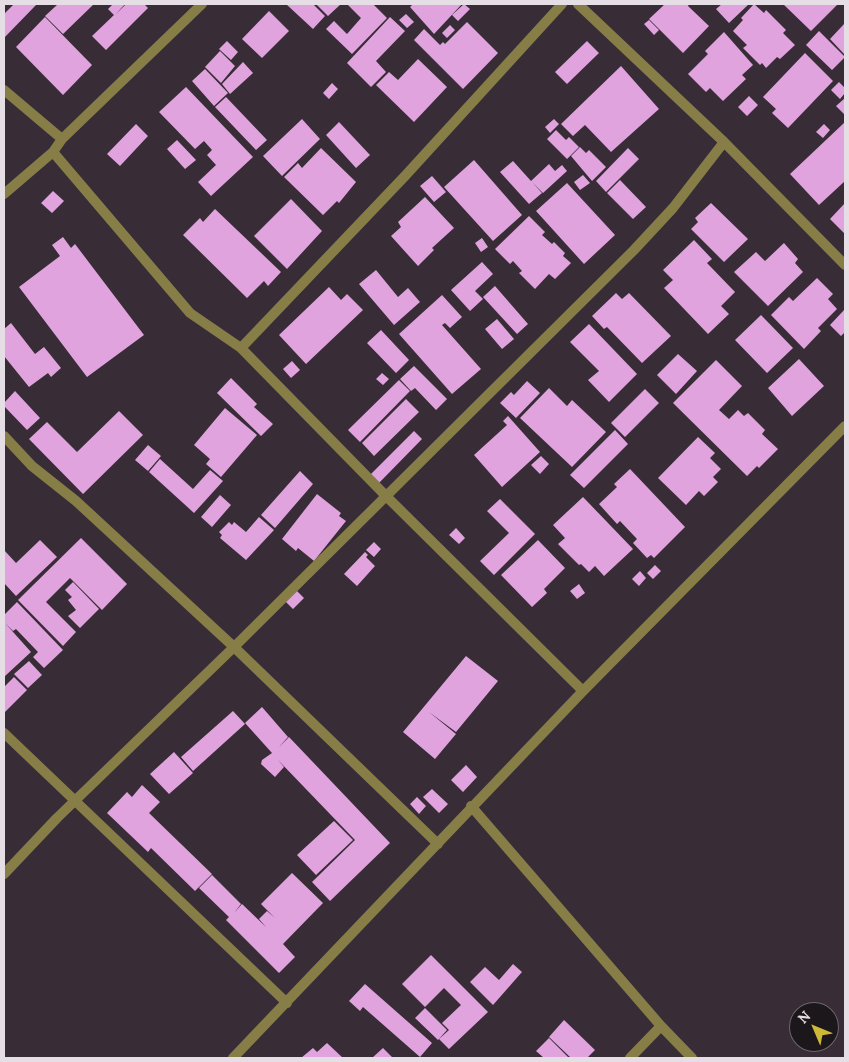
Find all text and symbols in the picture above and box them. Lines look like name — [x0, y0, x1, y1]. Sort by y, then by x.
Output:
north arrow — [789, 1002, 839, 1052]
text: N — [794, 1007, 814, 1027]

